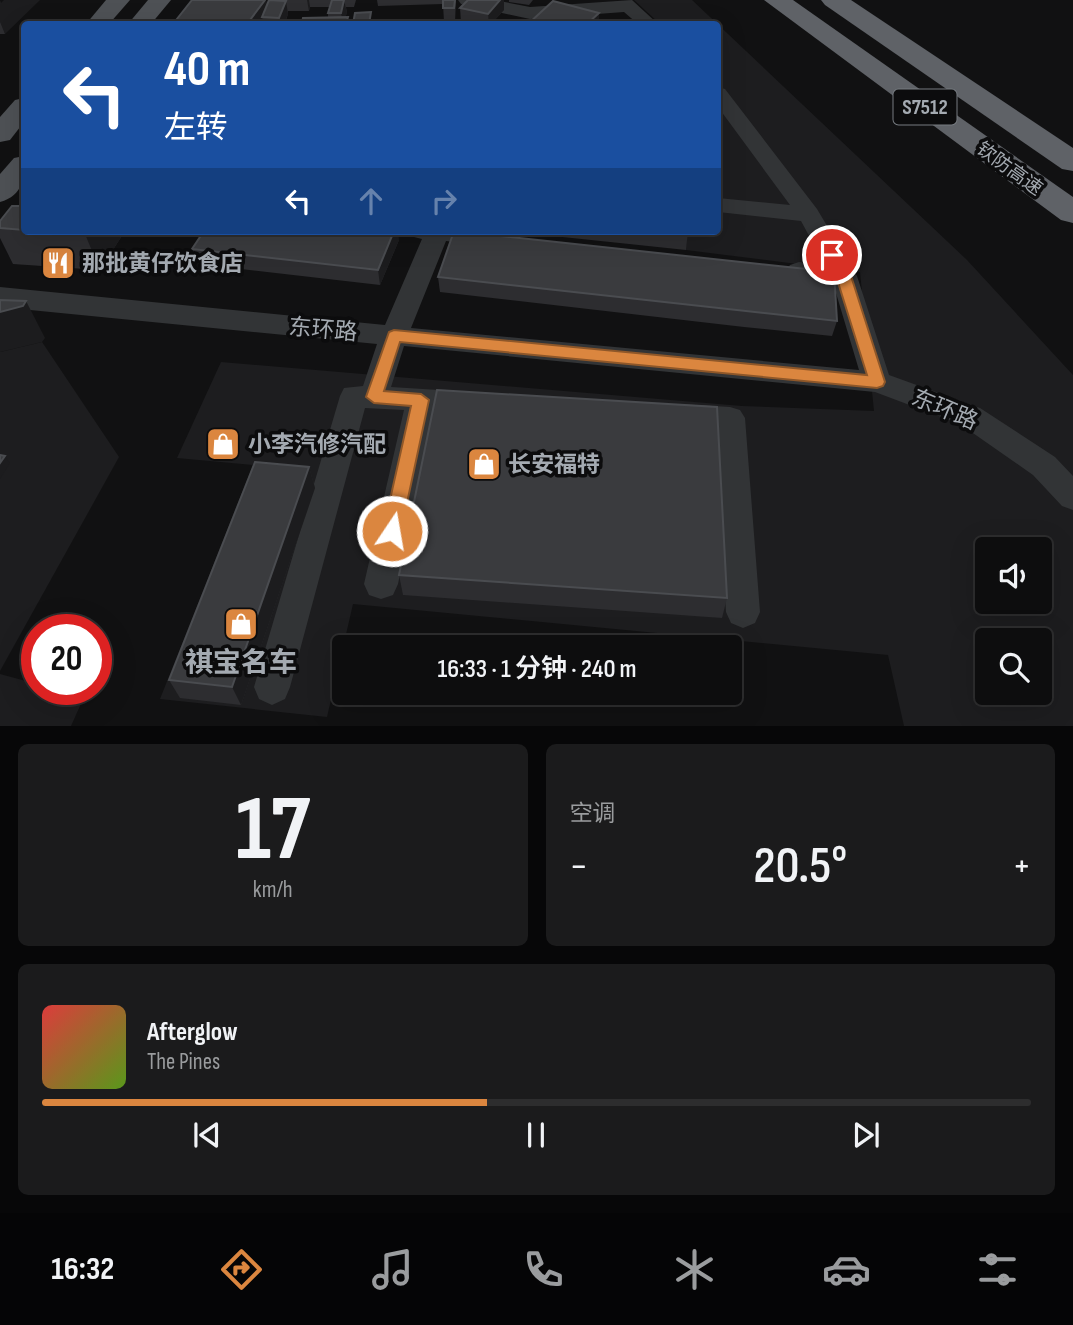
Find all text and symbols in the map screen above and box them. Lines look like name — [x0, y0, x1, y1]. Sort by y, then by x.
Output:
text: 40 m — [164, 41, 250, 100]
icon: left — [49, 49, 140, 140]
road number: S7512 — [894, 90, 956, 124]
text: 左转 — [164, 109, 228, 148]
street label: 钦防高速 — [972, 138, 1047, 201]
icon: left — [279, 182, 317, 220]
icon: ahead — [352, 182, 390, 220]
icon: right — [425, 182, 463, 220]
pin — [802, 225, 862, 285]
icon: arrive — [813, 236, 851, 274]
restaurant icon: 那批黄仔饮食店 — [39, 244, 77, 282]
place label: 那批黄仔饮食店 — [82, 250, 243, 278]
street label: 东环路 — [287, 313, 359, 347]
street label: 东环路 — [907, 384, 982, 436]
shop icon: 小李汽修汽配 — [204, 425, 242, 463]
place label: 小李汽修汽配 — [248, 431, 386, 459]
shop icon: 长安福特 — [465, 445, 503, 483]
place label: 长安福特 — [508, 451, 600, 479]
position arrow — [355, 494, 429, 568]
map controls — [975, 537, 1052, 705]
button: sound — [975, 537, 1052, 614]
shop icon: 祺宝名车 — [222, 605, 260, 643]
speed limit sign: 20 — [21, 614, 112, 705]
button: search — [975, 628, 1052, 705]
place label: 祺宝名车 — [185, 647, 297, 680]
text: 16:33 · 1 分钟 · 240 m — [437, 654, 637, 685]
text: 17 — [235, 776, 310, 885]
text: 空调 — [570, 800, 616, 828]
text: 20.5° — [753, 835, 847, 898]
text: − — [570, 844, 588, 889]
text: + — [1012, 844, 1031, 889]
text: km/h — [253, 876, 293, 904]
text: Afterglow — [147, 1017, 238, 1048]
text: The Pines — [147, 1048, 220, 1076]
icon: previous — [188, 1116, 226, 1154]
icon: pause — [517, 1116, 555, 1154]
icon: next — [847, 1116, 885, 1154]
icon: directions — [217, 1245, 266, 1294]
icon: music — [368, 1245, 417, 1294]
icon: phone — [519, 1245, 568, 1294]
icon: climate — [670, 1245, 719, 1294]
icon: car — [822, 1245, 871, 1294]
icon: filters — [973, 1245, 1022, 1294]
text: 16:32 — [51, 1250, 114, 1289]

